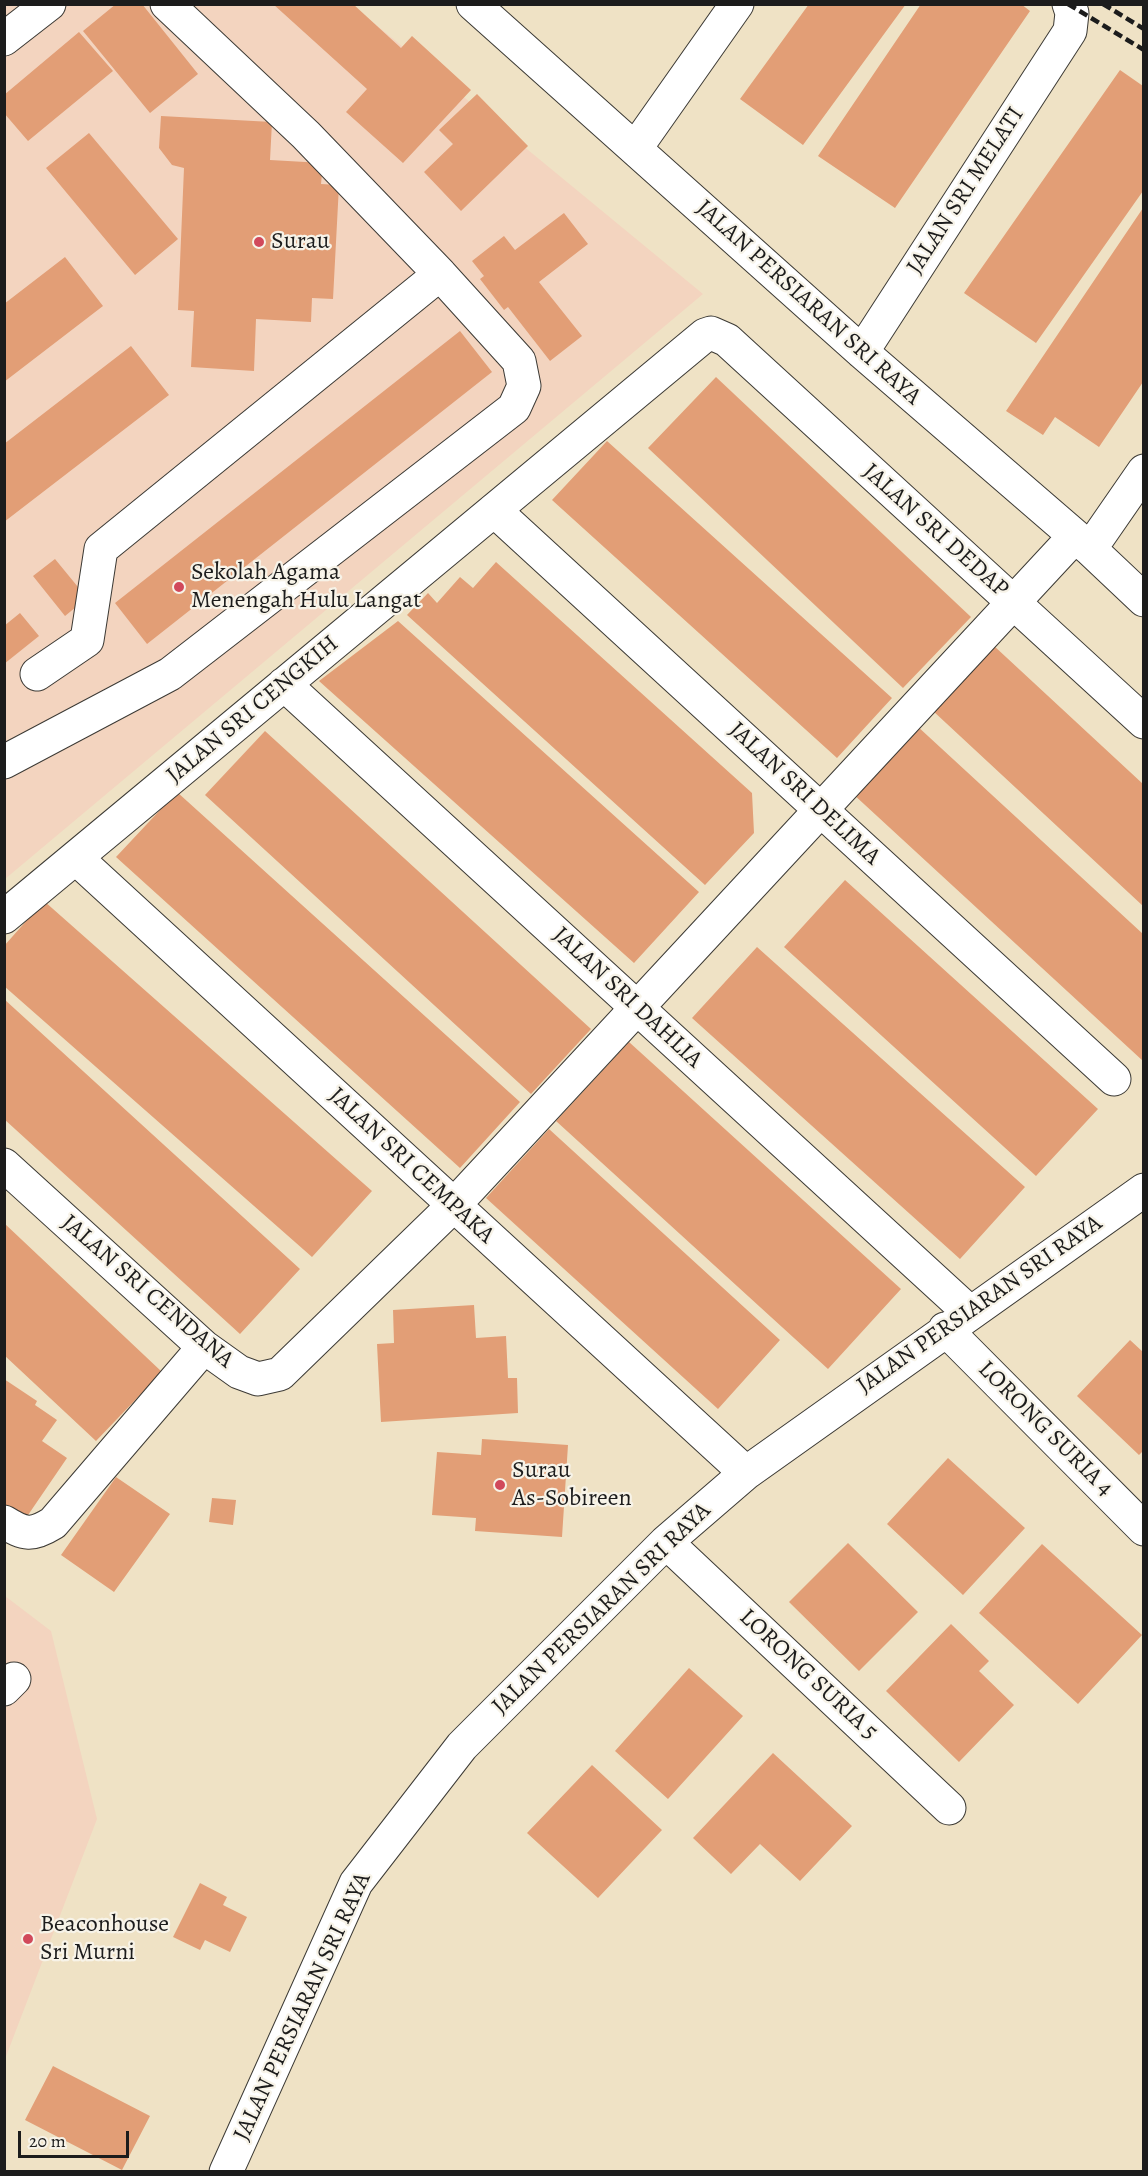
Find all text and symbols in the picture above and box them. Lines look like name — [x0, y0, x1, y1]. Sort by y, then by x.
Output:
street label: JALAN SRI MELATI — [901, 102, 1031, 280]
street label: JALAN PERSIARAN SRI RAYA — [690, 194, 926, 412]
place label: Surau — [271, 228, 330, 256]
marker: Surau — [252, 235, 266, 249]
street label: JALAN SRI DEDAP — [856, 458, 1014, 604]
place label: Sekolah Agama Menengah Hulu Langat — [191, 559, 421, 615]
marker: Sekolah Agama Menengah Hulu Langat — [172, 580, 186, 594]
street label: JALAN SRI CENGKIH — [161, 630, 345, 790]
street label: JALAN SRI DELIMA — [722, 716, 886, 872]
street label: JALAN SRI DAHLIA — [546, 921, 708, 1075]
street label: JALAN SRI CEMPAKA — [322, 1082, 500, 1250]
street label: JALAN SRI CENDANA — [55, 1209, 239, 1375]
street label: JALAN PERSIARAN SRI RAYA — [852, 1209, 1108, 1401]
street label: LORONG SURIA 4 — [971, 1355, 1119, 1503]
place label: Surau As-Sobireen — [512, 1457, 632, 1513]
marker: Surau As-Sobireen — [493, 1478, 507, 1492]
street label: JALAN PERSIARAN SRI RAYA — [487, 1497, 717, 1721]
street label: LORONG SURIA 5 — [733, 1603, 883, 1747]
street label: JALAN PERSIARAN SRI RAYA — [228, 1868, 378, 2146]
place label: Beaconhouse Sri Murni — [40, 1911, 169, 1967]
marker: Beaconhouse Sri Murni — [21, 1932, 35, 1946]
scale bar — [21, 2119, 132, 2157]
text: 20 m — [29, 2129, 66, 2153]

